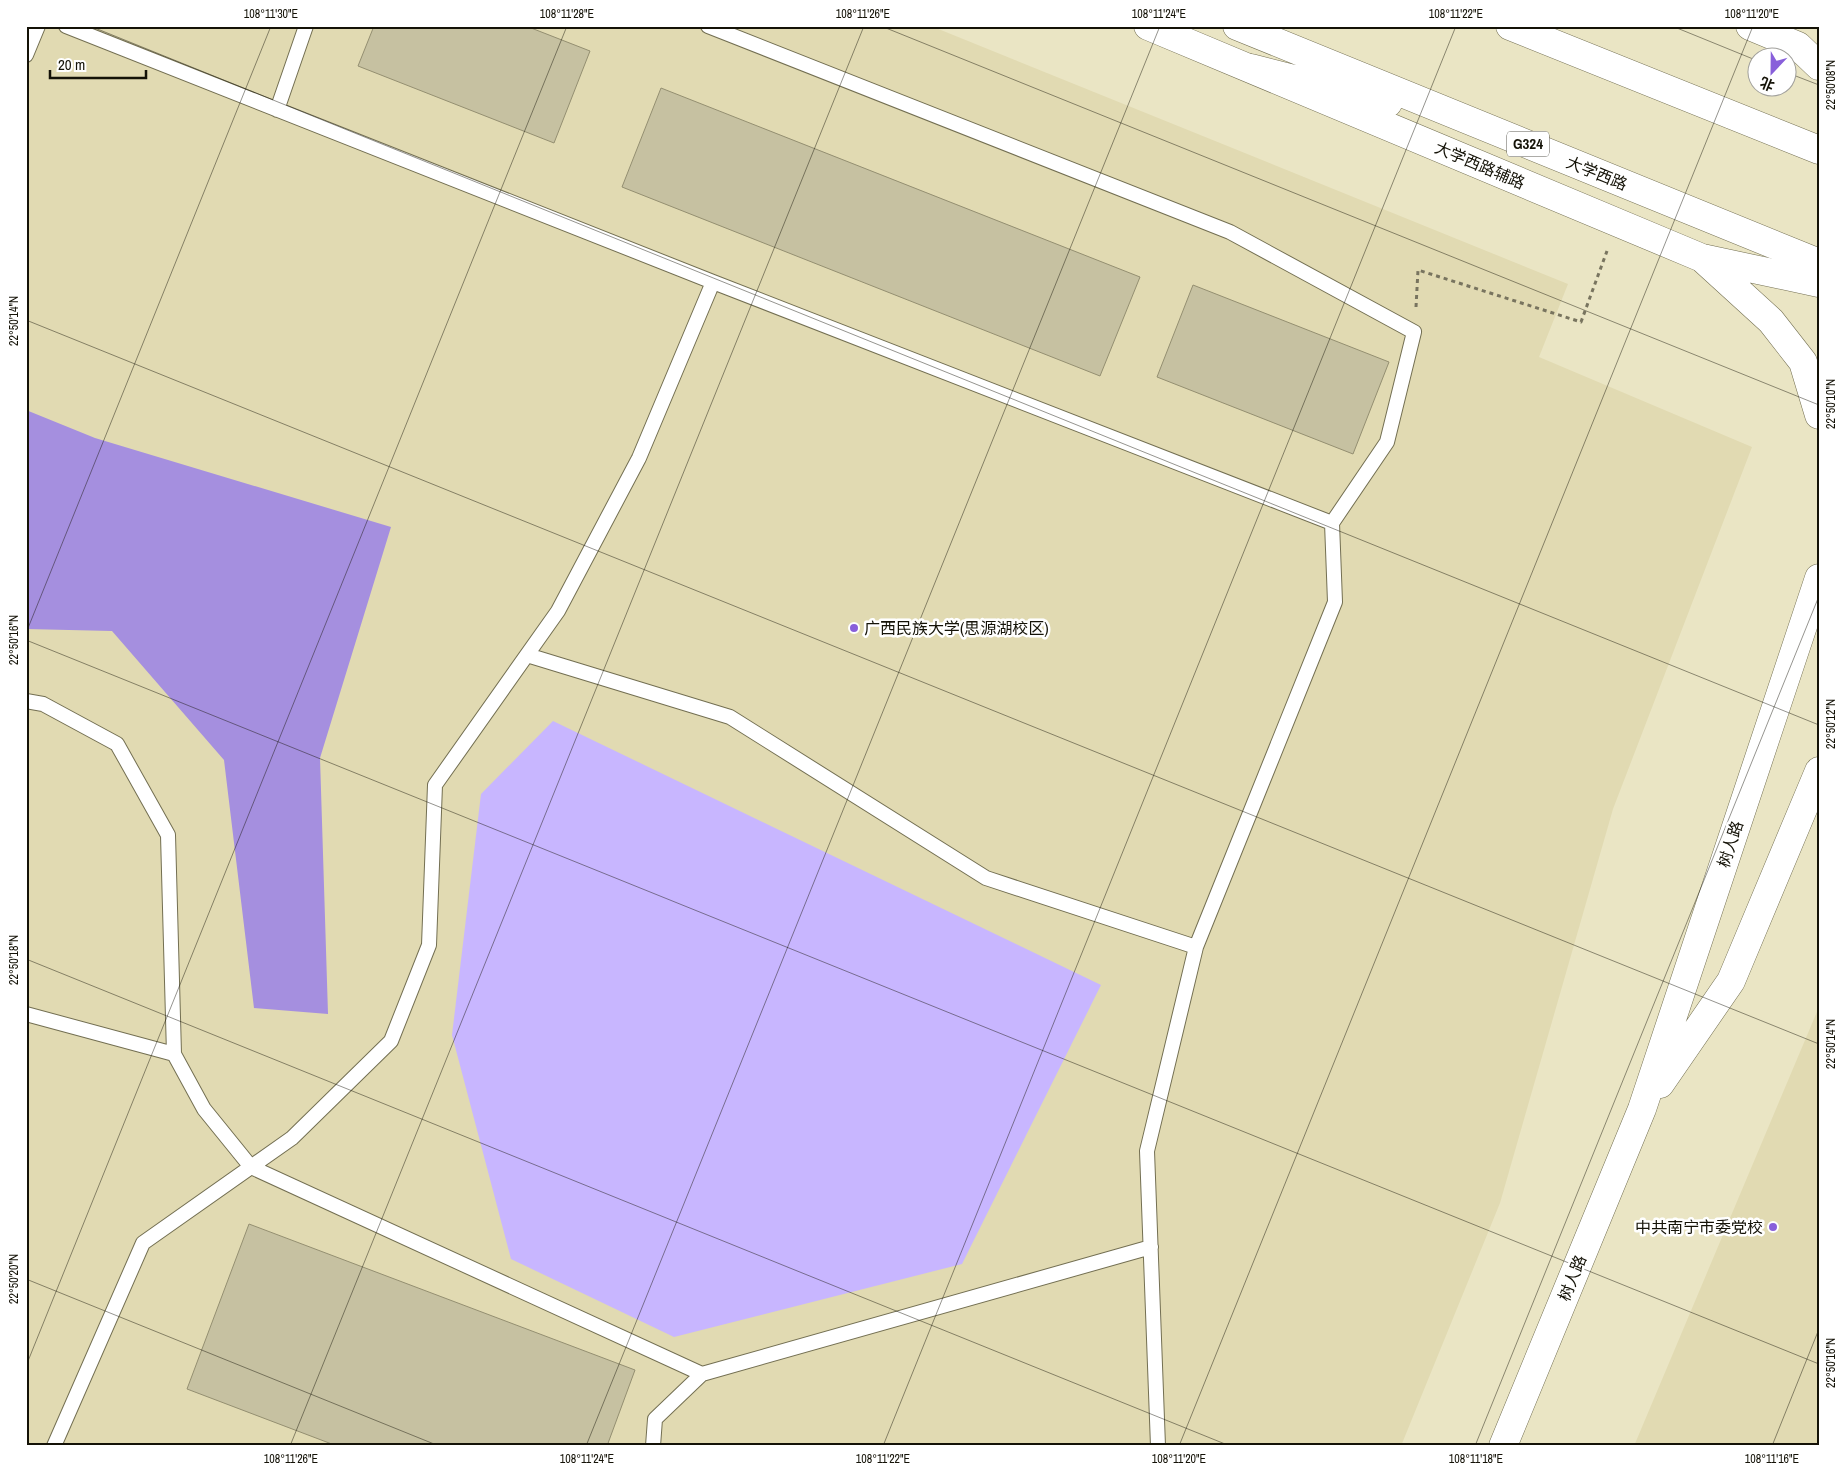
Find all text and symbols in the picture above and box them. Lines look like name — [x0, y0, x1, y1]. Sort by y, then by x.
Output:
text: 108°11'30"E — [244, 6, 298, 22]
text: 108°11'28"E — [540, 6, 594, 22]
text: 108°11'26"E — [836, 6, 890, 22]
text: 108°11'24"E — [1132, 6, 1186, 22]
text: 108°11'22"E — [1429, 6, 1483, 22]
text: 108°11'20"E — [1725, 6, 1779, 22]
scale bar — [50, 48, 146, 80]
north arrow — [1748, 48, 1798, 98]
text: 20 m — [58, 54, 85, 75]
text: 22°50'08"N — [1823, 60, 1839, 110]
text: 北 — [1757, 73, 1777, 95]
road number: G324 — [1507, 132, 1549, 156]
street label: 大学西路辅路 — [1432, 136, 1528, 194]
street label: 大学西路 — [1563, 151, 1631, 195]
text: 22°50'14"N — [6, 296, 22, 346]
text: 22°50'10"N — [1823, 379, 1839, 429]
text: 22°50'16"N — [6, 615, 22, 665]
place label: 广西民族大学(思源湖校区) — [864, 617, 1049, 639]
marker: 广西民族大学(思源湖校区) — [848, 622, 860, 634]
text: 22°50'12"N — [1823, 699, 1839, 749]
street label: 树人路 — [1712, 818, 1748, 870]
text: 22°50'18"N — [6, 935, 22, 985]
text: 22°50'14"N — [1823, 1019, 1839, 1069]
place label: 中共南宁市委党校 — [1635, 1216, 1763, 1238]
marker: 中共南宁市委党校 — [1767, 1221, 1779, 1233]
street label: 树人路 — [1553, 1252, 1591, 1304]
text: 22°50'20"N — [6, 1254, 22, 1304]
text: 22°50'16"N — [1823, 1338, 1839, 1388]
text: 108°11'26"E — [264, 1451, 318, 1467]
text: 108°11'24"E — [560, 1451, 614, 1467]
text: 108°11'22"E — [856, 1451, 910, 1467]
text: 108°11'20"E — [1152, 1451, 1206, 1467]
text: 108°11'18"E — [1449, 1451, 1503, 1467]
text: 108°11'16"E — [1745, 1451, 1799, 1467]

